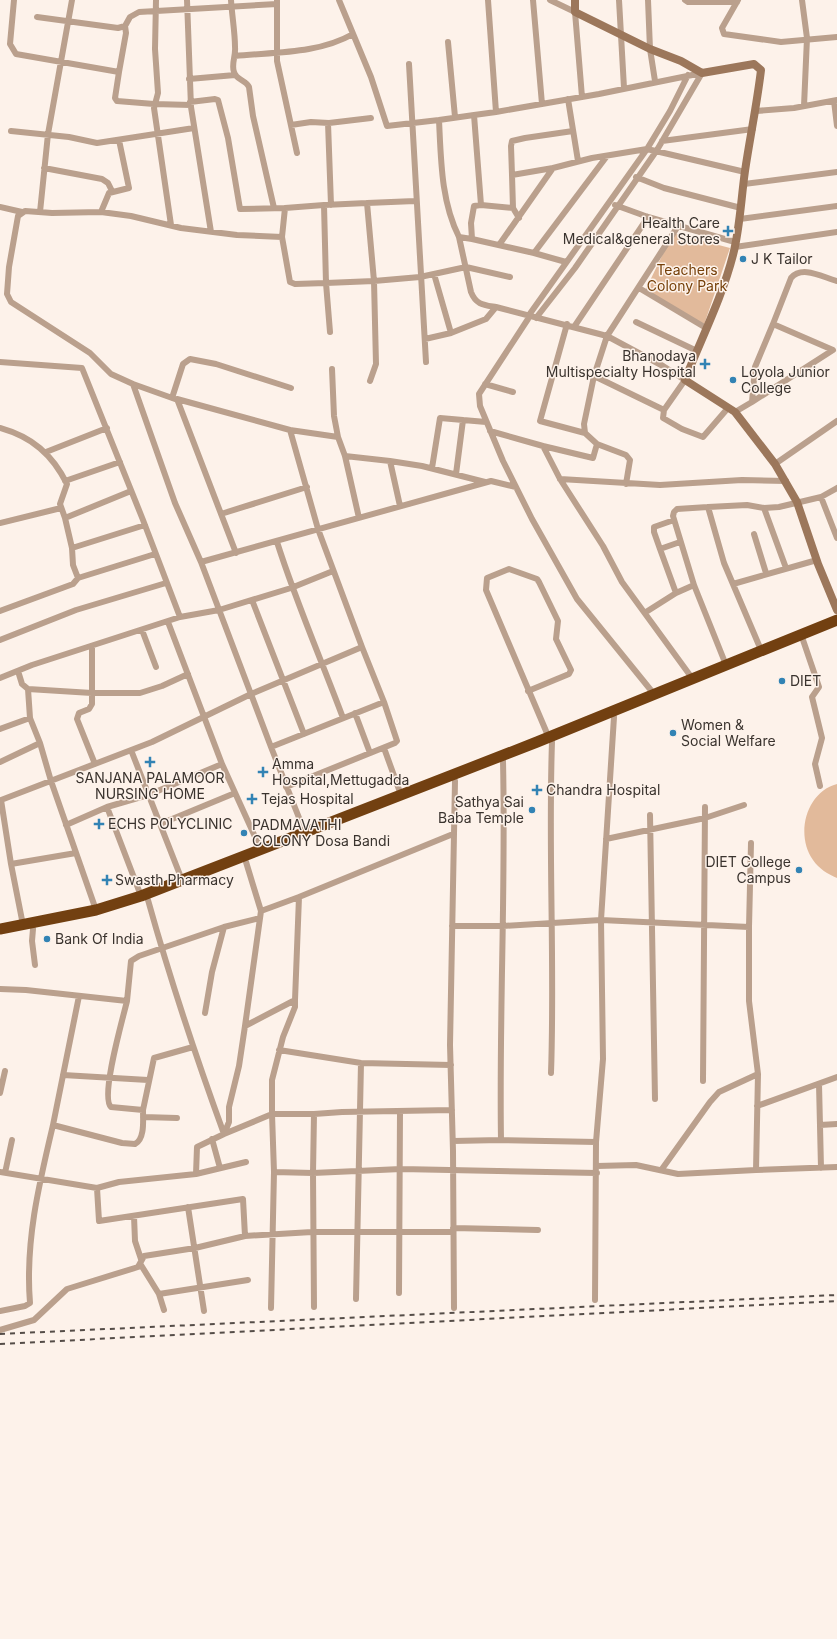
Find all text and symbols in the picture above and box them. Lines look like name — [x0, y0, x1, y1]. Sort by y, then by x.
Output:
place label: Health Care Medical&general Stores — [563, 214, 720, 247]
marker: Health Care Medical&general Stores — [723, 226, 733, 236]
place label: J K Tailor — [751, 250, 813, 267]
marker: J K Tailor — [738, 254, 748, 264]
park label: Teachers Colony Park — [647, 261, 727, 294]
place label: Bhanodaya Multispecialty Hospital — [546, 347, 696, 380]
marker: Bhanodaya Multispecialty Hospital — [699, 358, 711, 370]
place label: Loyola Junior College — [741, 363, 830, 396]
marker: Loyola Junior College — [728, 375, 738, 385]
place label: DIET — [790, 672, 821, 689]
marker: DIET — [777, 676, 787, 686]
place label: Women & Social Welfare — [681, 716, 776, 749]
marker: Women & Social Welfare — [668, 728, 678, 738]
place label: Amma Hospital,Mettugadda — [272, 755, 409, 788]
marker: SANJANA PALAMOOR NURSING HOME — [144, 756, 156, 768]
marker: Amma Hospital,Mettugadda — [257, 766, 269, 778]
place label: SANJANA PALAMOOR NURSING HOME — [76, 769, 224, 802]
place label: Chandra Hospital — [546, 781, 660, 798]
marker: Chandra Hospital — [531, 784, 543, 796]
place label: Tejas Hospital — [261, 790, 354, 807]
marker: Tejas Hospital — [246, 793, 258, 805]
place label: Sathya Sai Baba Temple — [438, 793, 524, 826]
marker: Sathya Sai Baba Temple — [527, 805, 537, 815]
place label: ECHS POLYCLINIC — [108, 815, 233, 832]
place label: PADMAVATHI COLONY Dosa Bandi — [252, 816, 390, 849]
marker: ECHS POLYCLINIC — [93, 818, 105, 830]
marker: PADMAVATHI COLONY Dosa Bandi — [239, 828, 249, 838]
place label: DIET College Campus — [705, 853, 791, 886]
marker: DIET College Campus — [794, 865, 804, 875]
place label: Swasth Pharmacy — [115, 871, 234, 888]
marker: Swasth Pharmacy — [102, 875, 112, 885]
place label: Bank Of India — [55, 930, 144, 947]
marker: Bank Of India — [42, 934, 52, 944]

